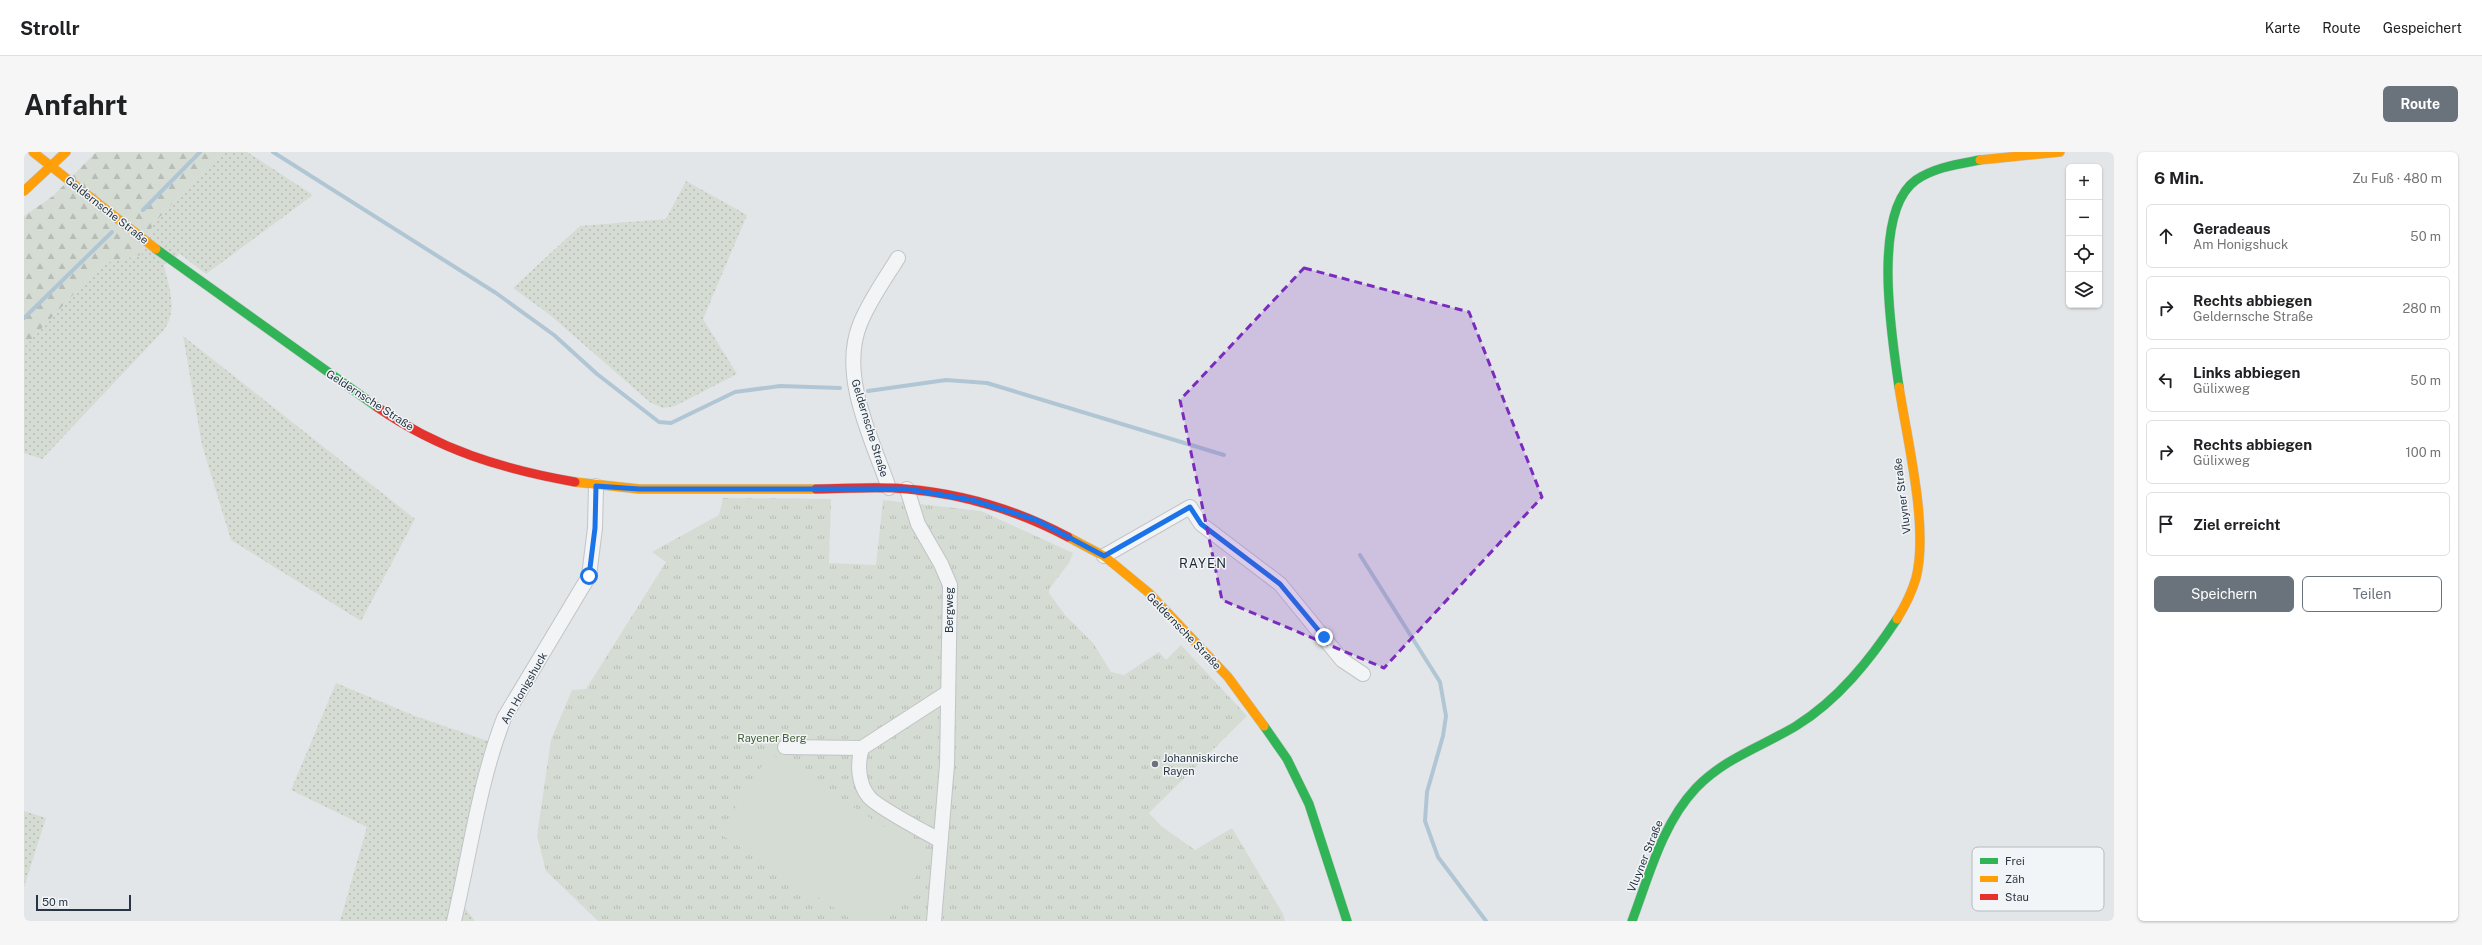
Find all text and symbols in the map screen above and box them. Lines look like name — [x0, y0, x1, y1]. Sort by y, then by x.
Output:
text: Strollr — [20, 17, 79, 39]
text: Karte — [2265, 20, 2300, 36]
text: Route — [2322, 20, 2361, 36]
text: Gespeichert — [2383, 20, 2462, 36]
button: Route — [2383, 86, 2458, 122]
text: Anfahrt — [24, 88, 128, 121]
map controls — [2066, 164, 2102, 308]
button: + — [2066, 164, 2102, 200]
text: 6 Min. — [2154, 168, 2204, 188]
text: Zu Fuß · 480 m — [2352, 171, 2442, 186]
street label: Geldernsche Straße — [63, 174, 151, 246]
button: − — [2066, 200, 2102, 236]
text: Geradeaus — [2193, 220, 2271, 237]
icon: ahead — [2155, 225, 2177, 247]
text: 50 m — [2410, 229, 2441, 244]
button: locate — [2066, 236, 2102, 272]
text: Am Honigshuck — [2193, 237, 2288, 252]
button: layers — [2066, 272, 2102, 308]
text: Rechts abbiegen — [2193, 292, 2312, 309]
icon: right — [2155, 297, 2177, 319]
text: 280 m — [2403, 301, 2441, 316]
text: Geldernsche Straße — [2193, 309, 2313, 324]
text: Links abbiegen — [2193, 364, 2300, 381]
street label: Geldernsche Straße — [324, 367, 416, 433]
icon: left — [2155, 369, 2177, 391]
text: 50 m — [2410, 373, 2441, 388]
street label: Geldernsche Straße — [849, 378, 891, 478]
text: Gülixweg — [2193, 381, 2250, 396]
text: Rechts abbiegen — [2193, 436, 2312, 453]
icon: right — [2155, 441, 2177, 463]
text: 100 m — [2405, 445, 2441, 460]
text: Gülixweg — [2193, 453, 2250, 468]
street label: Vluyner Straße — [1891, 457, 1913, 535]
icon: arrive — [2155, 513, 2177, 535]
text: Ziel erreicht — [2193, 516, 2280, 533]
district label: RAYEN — [1179, 556, 1227, 571]
route start — [580, 567, 598, 585]
button: Speichern — [2154, 576, 2294, 612]
button: Teilen — [2302, 576, 2442, 612]
street label: Bergweg — [943, 587, 955, 633]
street label: Geldernsche Straße — [1144, 590, 1224, 672]
route end — [1315, 628, 1333, 646]
street label: Am Honigshuck — [499, 650, 549, 726]
park label: Rayener Berg — [737, 732, 807, 744]
place label: Johanniskirche Rayen — [1163, 752, 1239, 777]
marker: Johanniskirche Rayen — [1150, 759, 1160, 769]
street label: Vluyner Straße — [1625, 818, 1665, 894]
legend — [1972, 847, 2104, 911]
text: Frei — [2005, 855, 2025, 867]
text: Zäh — [2005, 873, 2025, 885]
text: Stau — [2005, 891, 2029, 903]
scale bar — [36, 893, 131, 912]
text: 50 m — [42, 896, 68, 908]

